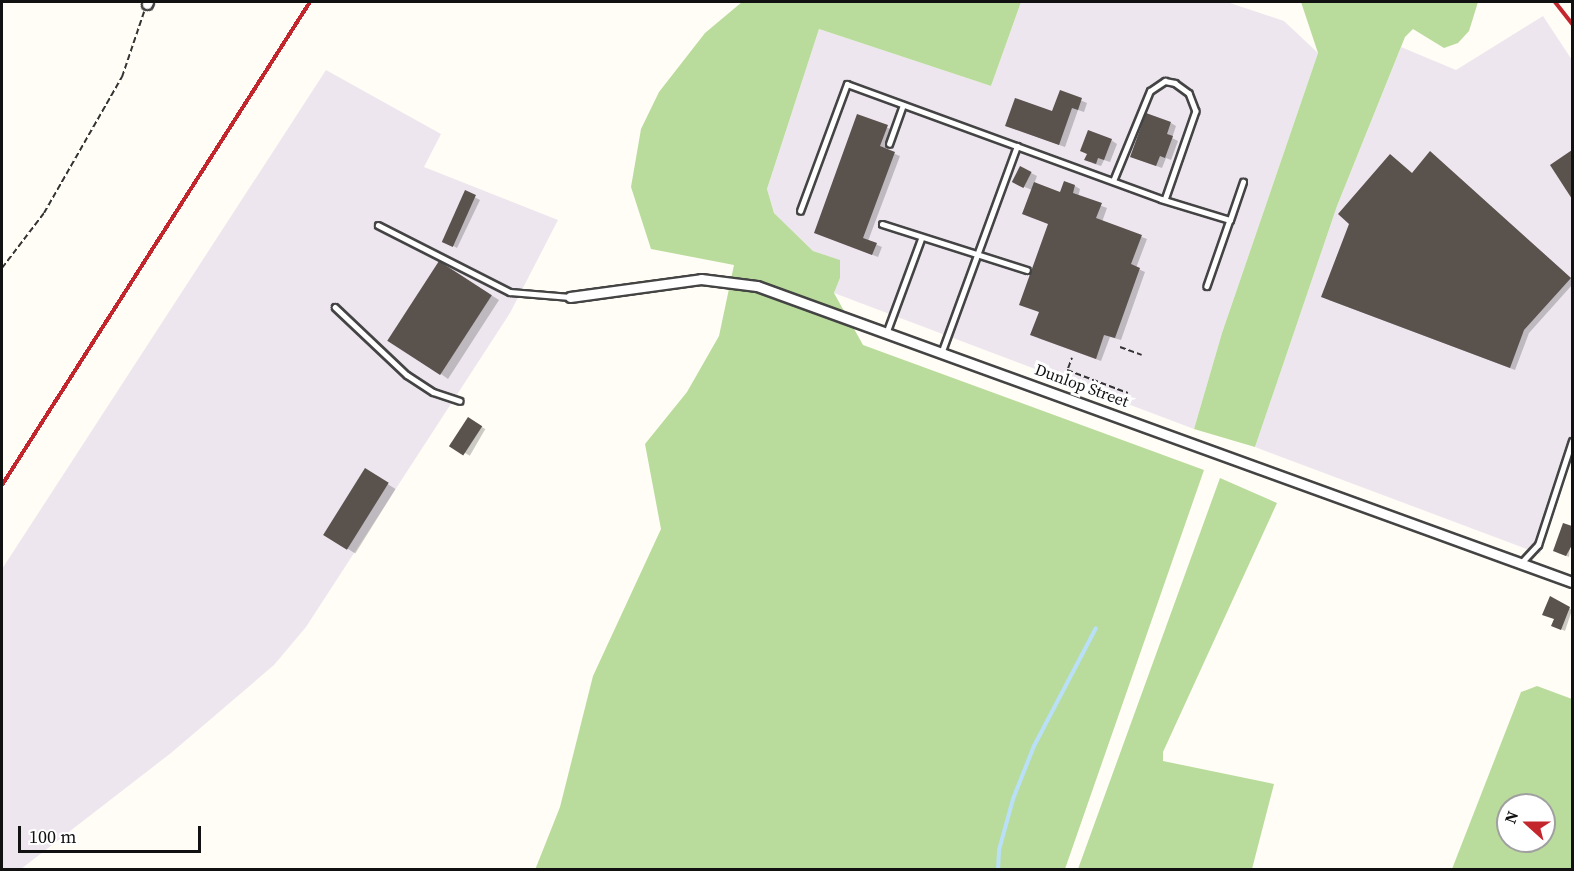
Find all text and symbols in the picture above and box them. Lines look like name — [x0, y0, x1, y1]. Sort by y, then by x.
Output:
street label: Dunlop Street — [1033, 359, 1131, 411]
north arrow — [1496, 793, 1556, 853]
text: N — [1499, 808, 1523, 827]
scale bar — [21, 814, 204, 852]
text: 100 m — [29, 824, 76, 849]

